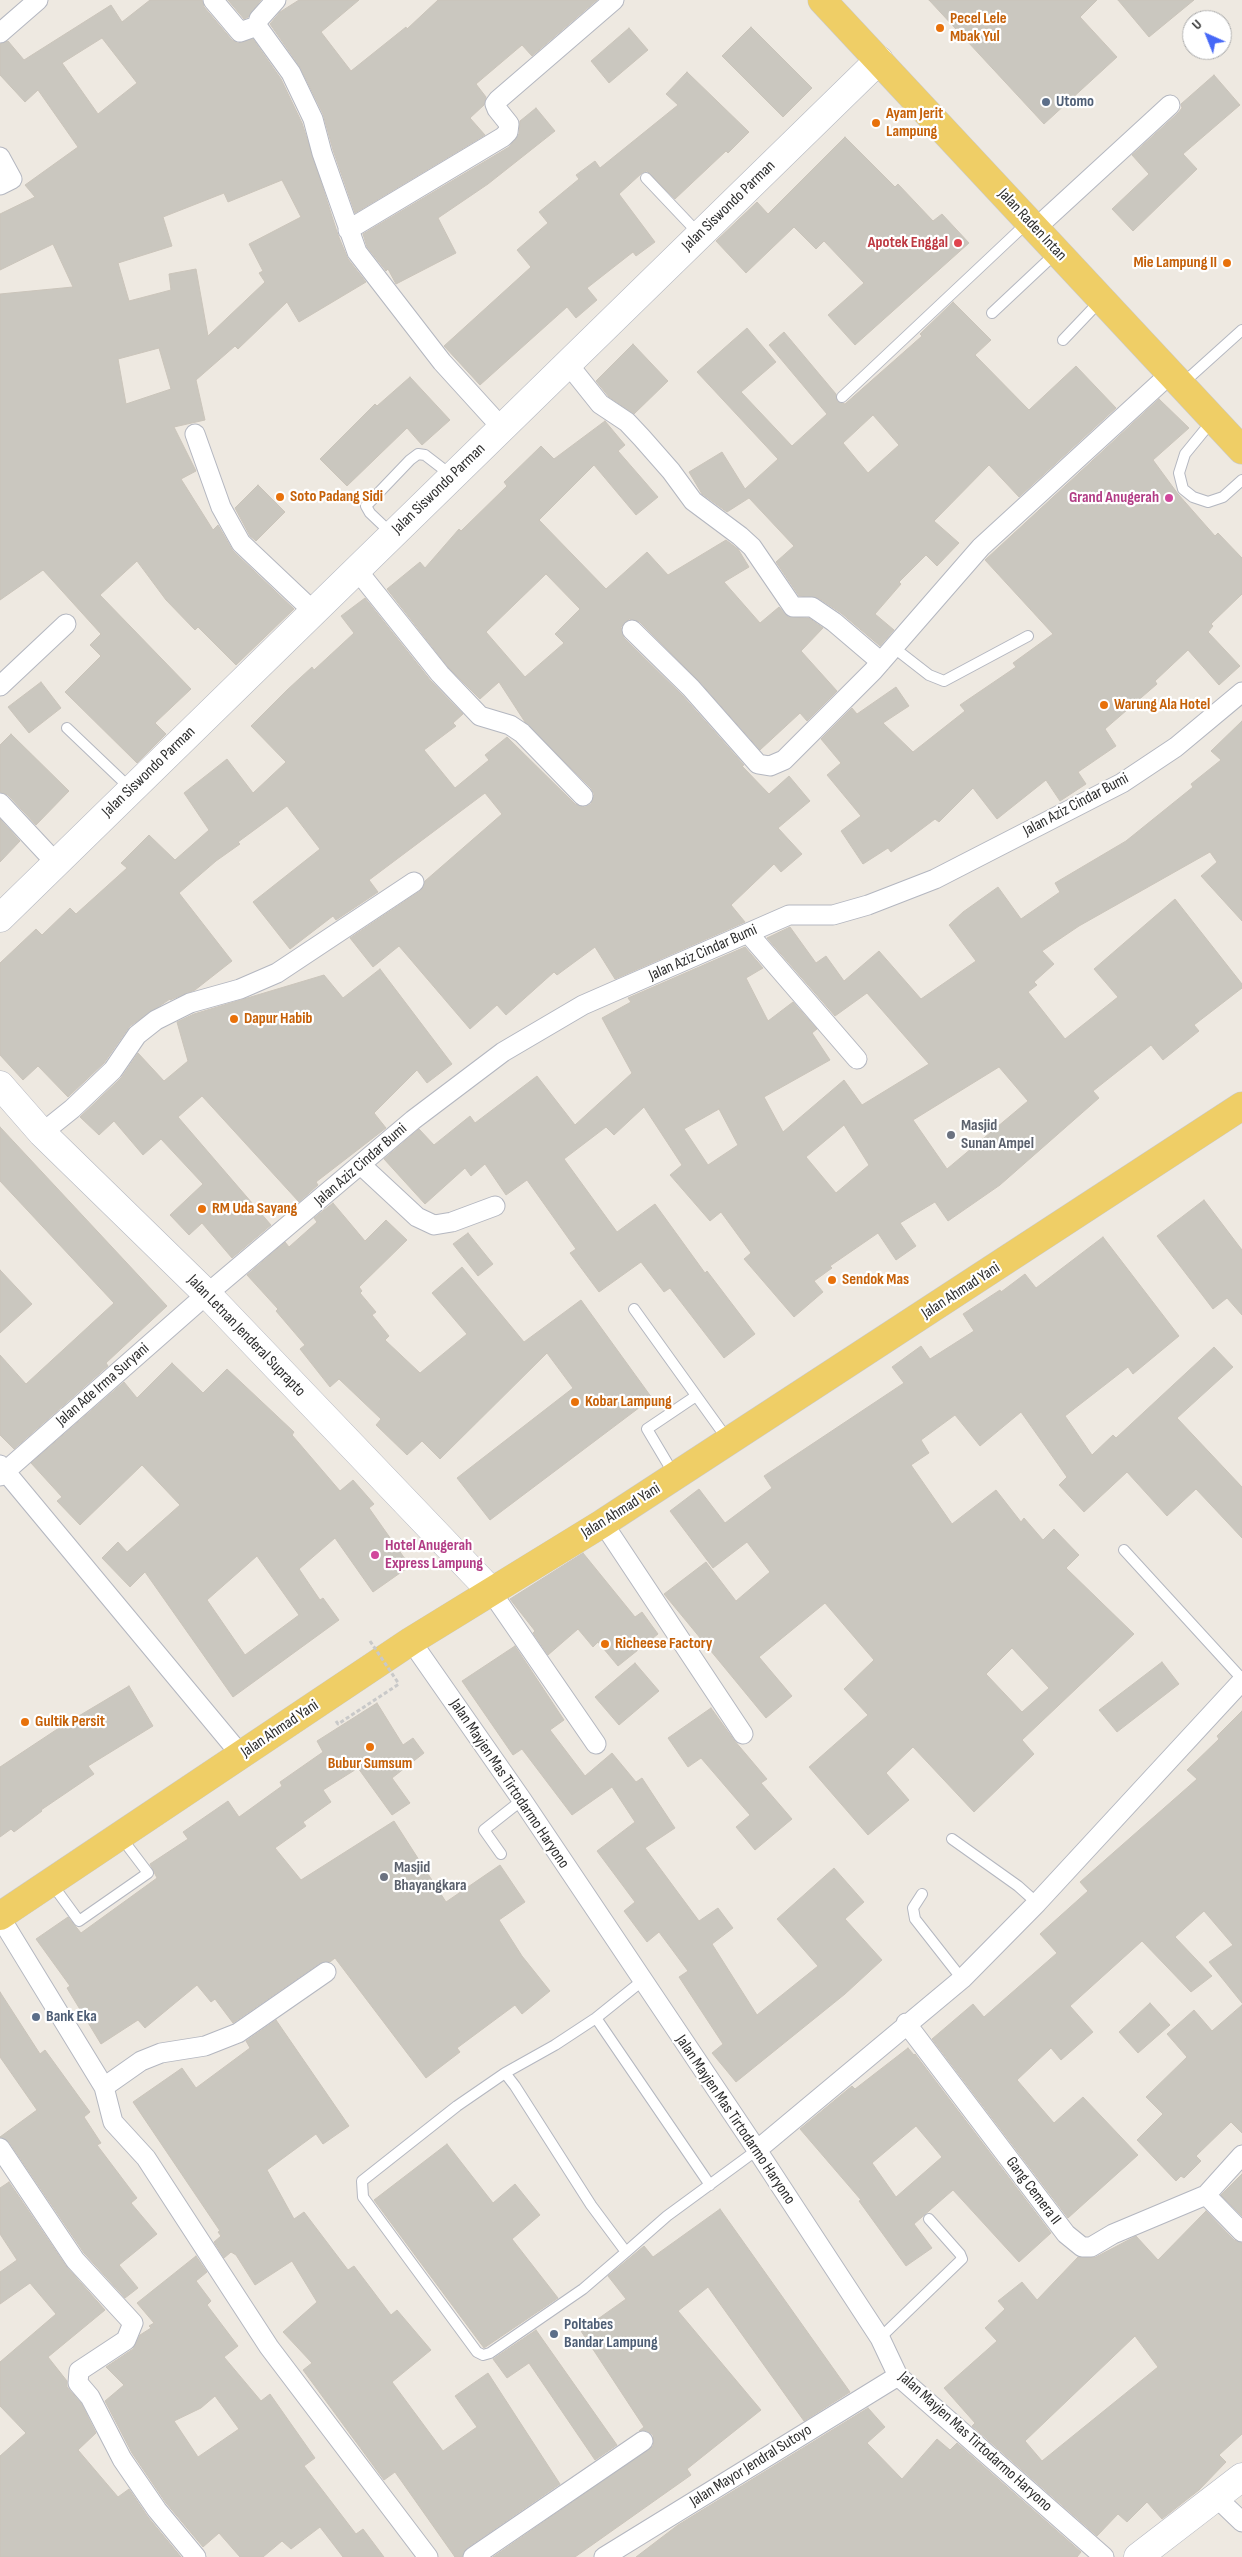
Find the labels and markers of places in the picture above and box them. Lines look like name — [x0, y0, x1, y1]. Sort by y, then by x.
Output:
place label: Pecel Lele Mbak Yul — [950, 9, 1006, 47]
marker: Pecel Lele Mbak Yul — [934, 22, 946, 34]
place label: Utomo — [1056, 92, 1094, 112]
marker: Utomo — [1040, 96, 1052, 108]
place label: Ayam Jerit Lampung — [886, 104, 943, 142]
marker: Ayam Jerit Lampung — [870, 117, 882, 129]
place label: Apotek Enggal — [868, 233, 948, 253]
marker: Apotek Enggal — [952, 237, 964, 249]
place label: Mie Lampung II — [1133, 253, 1217, 273]
marker: Mie Lampung II — [1221, 257, 1233, 269]
place label: Soto Padang Sidi — [290, 487, 383, 507]
place label: Grand Anugerah — [1069, 488, 1159, 508]
marker: Soto Padang Sidi — [274, 491, 286, 503]
marker: Grand Anugerah — [1163, 492, 1175, 504]
place label: Warung Ala Hotel — [1114, 695, 1210, 715]
marker: Warung Ala Hotel — [1098, 699, 1110, 711]
place label: Dapur Habib — [244, 1009, 312, 1029]
marker: Dapur Habib — [228, 1013, 240, 1025]
place label: Masjid Sunan Ampel — [961, 1116, 1034, 1154]
marker: Masjid Sunan Ampel — [945, 1129, 957, 1141]
place label: RM Uda Sayang — [212, 1199, 297, 1219]
marker: RM Uda Sayang — [196, 1203, 208, 1215]
place label: Sendok Mas — [842, 1270, 909, 1290]
marker: Sendok Mas — [826, 1274, 838, 1286]
place label: Kobar Lampung — [585, 1392, 672, 1412]
marker: Kobar Lampung — [569, 1396, 581, 1408]
place label: Hotel Anugerah Express Lampung — [385, 1536, 483, 1574]
marker: Hotel Anugerah Express Lampung — [369, 1549, 381, 1561]
place label: Richeese Factory — [615, 1634, 712, 1654]
marker: Richeese Factory — [599, 1638, 611, 1650]
place label: Gultik Persit — [35, 1712, 105, 1732]
marker: Gultik Persit — [19, 1716, 31, 1728]
marker: Bubur Sumsum — [364, 1741, 376, 1753]
place label: Bubur Sumsum — [328, 1754, 412, 1774]
place label: Masjid Bhayangkara — [394, 1858, 467, 1896]
marker: Masjid Bhayangkara — [378, 1871, 390, 1883]
place label: Bank Eka — [46, 2007, 97, 2027]
marker: Bank Eka — [30, 2011, 42, 2023]
place label: Poltabes Bandar Lampung — [564, 2315, 658, 2353]
marker: Poltabes Bandar Lampung — [548, 2328, 560, 2340]

